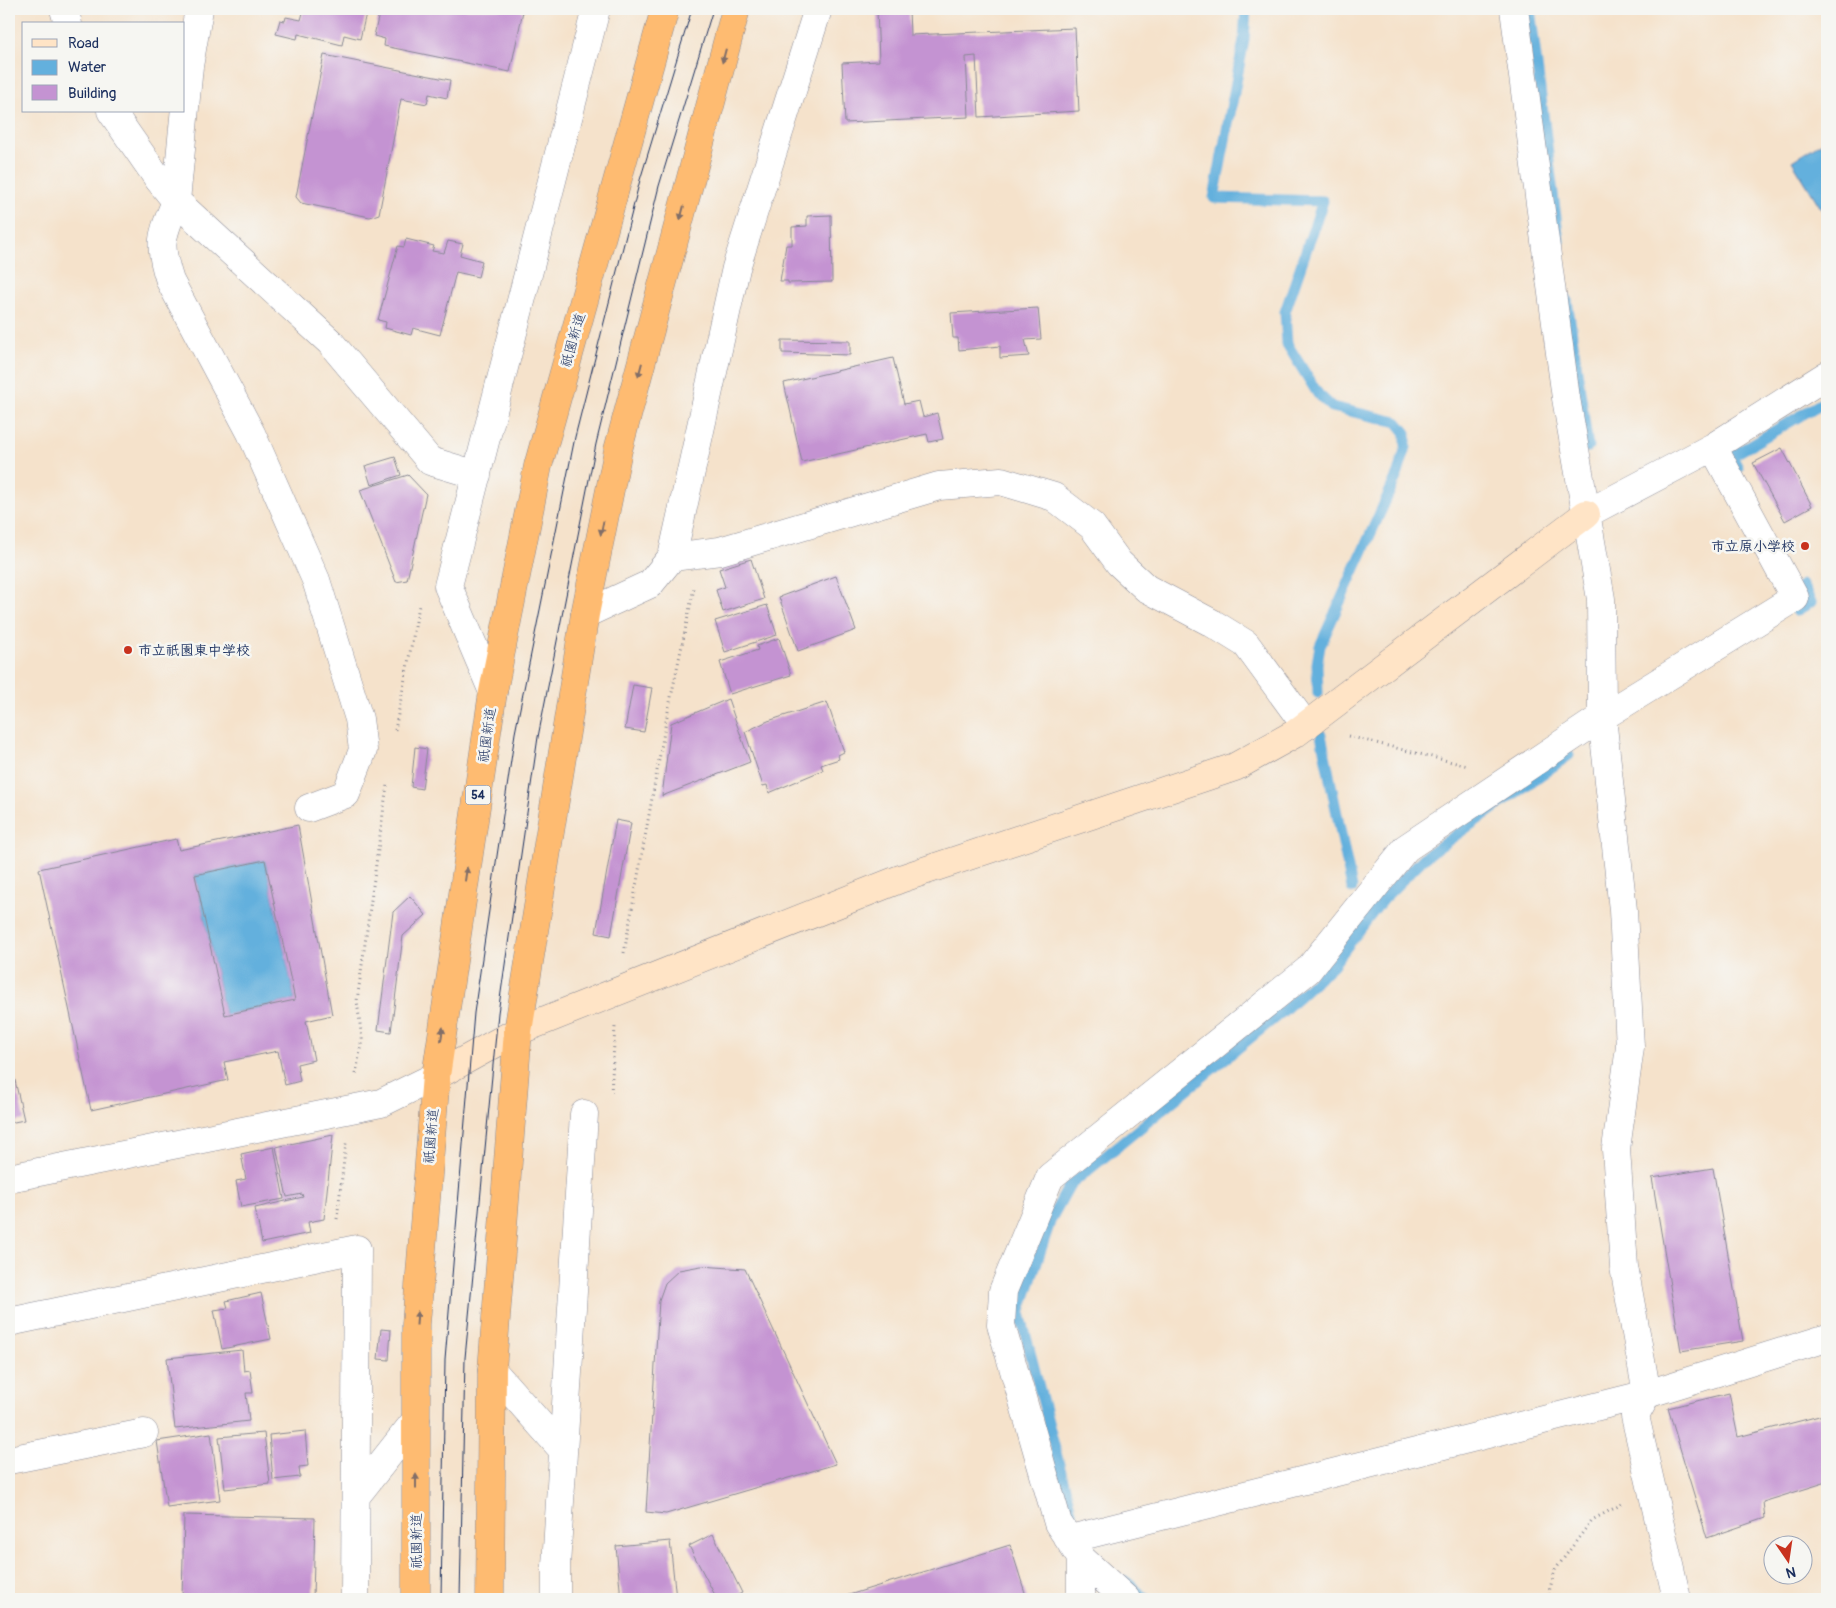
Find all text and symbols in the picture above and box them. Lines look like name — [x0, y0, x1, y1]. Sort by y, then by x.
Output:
legend — [22, 22, 185, 112]
text: Road — [68, 34, 99, 53]
one-way arrow — [720, 48, 728, 63]
text: Water — [68, 58, 107, 77]
text: Building — [68, 84, 116, 103]
one-way arrow — [677, 205, 685, 220]
street label: 祇園新道 — [557, 311, 589, 369]
one-way arrow — [635, 362, 643, 377]
one-way arrow — [598, 520, 606, 535]
place label: 市立原小学校 — [1711, 538, 1795, 555]
marker: 市立原小学校 — [1799, 540, 1811, 552]
place label: 市立祇園東中学校 — [138, 642, 250, 659]
marker: 市立祇園東中学校 — [122, 644, 134, 656]
street label: 祇園新道 — [475, 706, 499, 764]
road number: 54 — [466, 786, 490, 804]
one-way arrow — [463, 865, 471, 881]
one-way arrow — [439, 1026, 447, 1042]
street label: 祇園新道 — [420, 1107, 442, 1165]
one-way arrow — [413, 1310, 421, 1326]
one-way arrow — [412, 1472, 420, 1488]
street label: 祇園新道 — [408, 1513, 425, 1569]
north arrow — [1764, 1536, 1814, 1586]
text: N — [1784, 1563, 1797, 1582]

